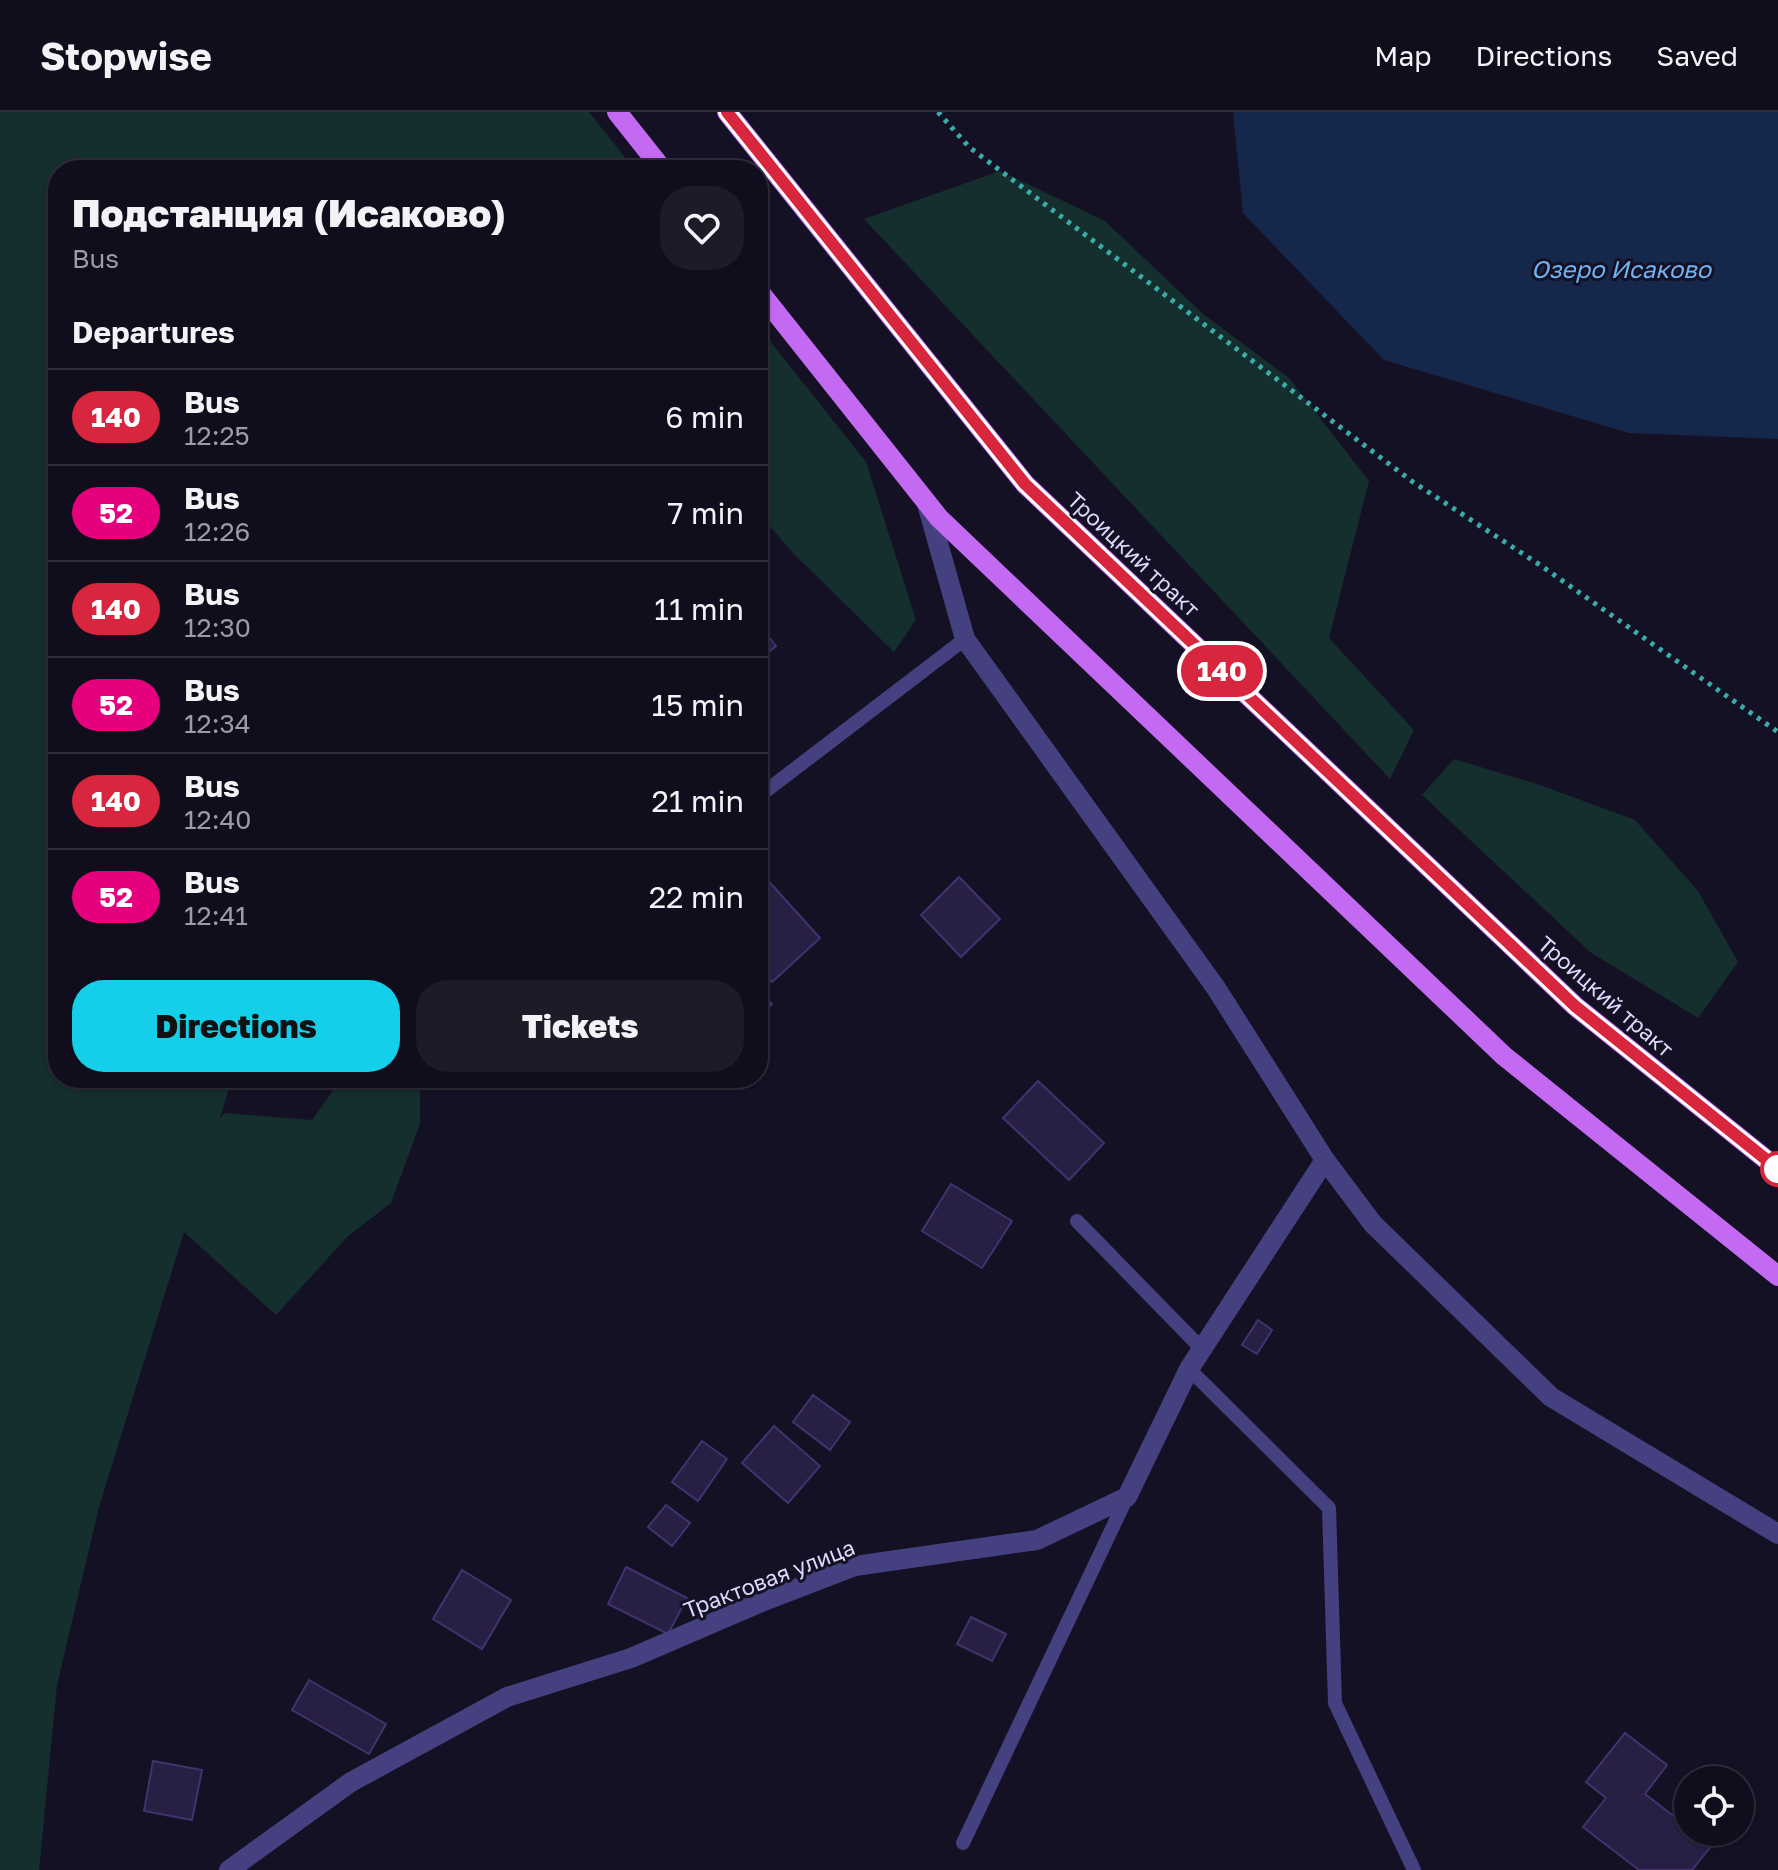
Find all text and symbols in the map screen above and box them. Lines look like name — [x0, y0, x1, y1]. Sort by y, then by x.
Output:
text: Stopwise — [40, 33, 212, 78]
text: Map — [1374, 39, 1431, 72]
text: Directions — [1475, 39, 1612, 72]
text: Saved — [1656, 39, 1738, 72]
button: heart — [660, 186, 744, 270]
text: Подстанция (Исаково) — [72, 190, 506, 235]
text: Bus — [72, 243, 119, 274]
water label: Озеро Исаково — [1531, 254, 1713, 283]
text: Departures — [72, 314, 235, 350]
text: Bus — [184, 384, 240, 420]
text: 6 min — [665, 399, 744, 435]
text: 140 — [91, 400, 141, 433]
text: 12:25 — [184, 420, 250, 451]
text: Bus — [184, 480, 240, 516]
street label: Троицкий тракт — [1062, 486, 1206, 622]
text: 7 min — [668, 495, 744, 531]
text: 52 — [99, 496, 133, 529]
text: 12:26 — [184, 516, 250, 547]
text: Bus — [184, 576, 240, 612]
text: 11 min — [654, 591, 744, 627]
text: 140 — [91, 592, 141, 625]
text: 12:30 — [184, 612, 251, 643]
line badge: 140 — [1176, 645, 1268, 697]
text: 140 — [1197, 654, 1247, 687]
text: Bus — [184, 672, 240, 708]
text: 15 min — [652, 687, 744, 723]
text: 52 — [99, 688, 133, 721]
text: 12:34 — [184, 708, 251, 739]
text: Bus — [184, 768, 240, 804]
text: 21 min — [652, 783, 744, 819]
text: 140 — [91, 784, 141, 817]
text: 12:40 — [184, 804, 251, 835]
text: Bus — [184, 864, 240, 900]
text: 22 min — [649, 879, 744, 915]
text: 52 — [99, 880, 133, 913]
text: 12:41 — [184, 900, 248, 931]
street label: Троицкий тракт — [1533, 930, 1679, 1062]
button: Directions — [72, 980, 400, 1072]
button: Tickets — [416, 980, 744, 1072]
unlabelled marker — [1761, 1152, 1778, 1186]
street label: Трактовая улица — [679, 1533, 859, 1623]
map controls — [1674, 1766, 1754, 1846]
button: locate — [1674, 1766, 1754, 1846]

